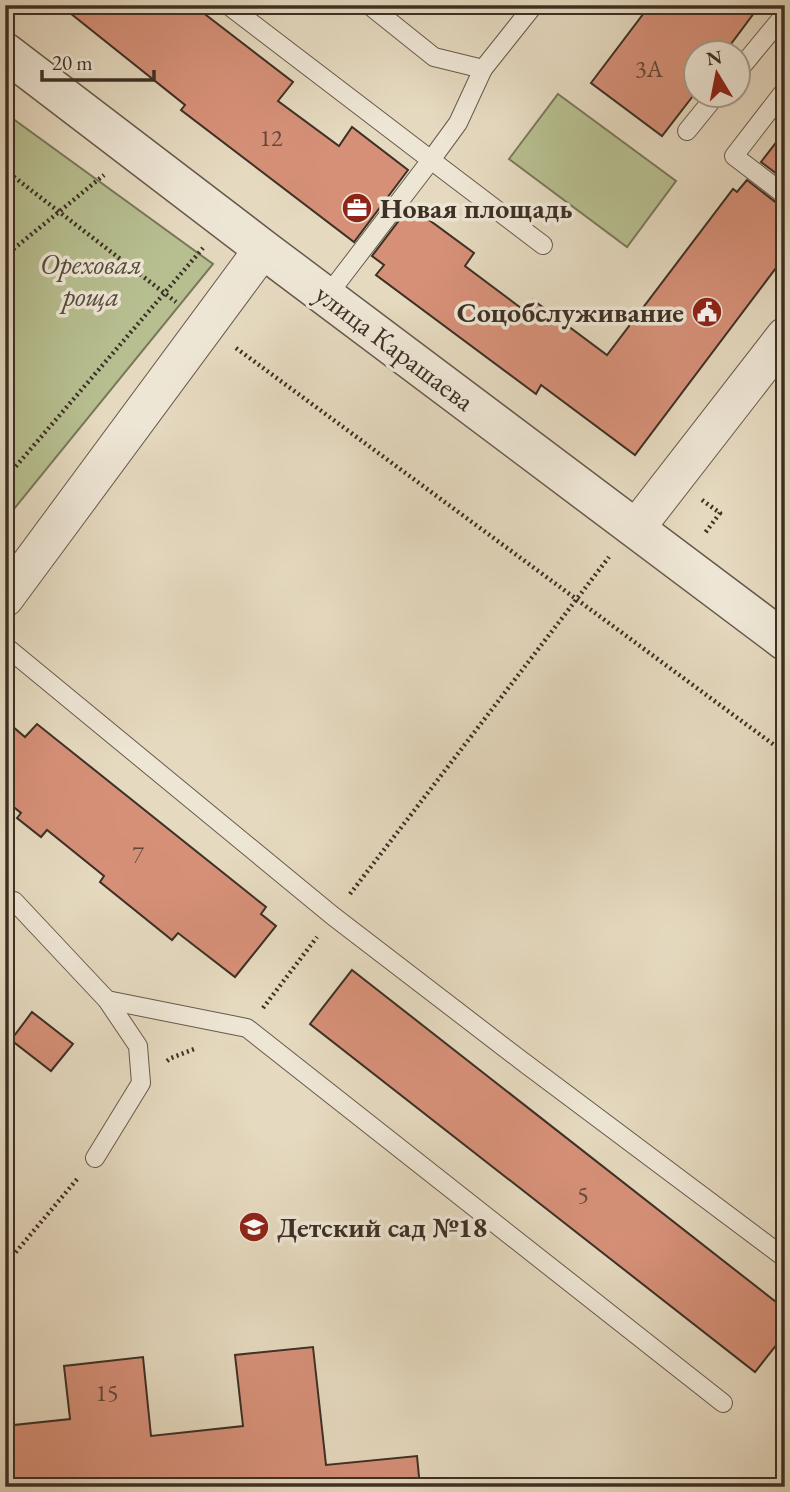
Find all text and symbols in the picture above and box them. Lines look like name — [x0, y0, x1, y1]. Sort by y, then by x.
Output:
scale bar — [42, 38, 154, 82]
north arrow — [682, 38, 752, 108]
text: N — [704, 44, 724, 71]
text: 20 m — [52, 49, 93, 76]
house number: 3А — [635, 53, 663, 84]
house number: 12 — [259, 122, 283, 153]
place label: Новая площадь — [380, 190, 573, 226]
office icon: Новая площадь — [340, 191, 374, 225]
park label: Ореховая роща — [40, 246, 142, 314]
street label: улица Карашаева — [308, 275, 482, 419]
place label: Соцобслуживание — [457, 294, 684, 330]
public building icon: Соцобслуживание — [690, 295, 724, 329]
house number: 7 — [132, 839, 144, 870]
house number: 5 — [577, 1179, 589, 1210]
place label: Детский сад №18 — [277, 1209, 487, 1245]
school or university icon: Детский сад №18 — [237, 1210, 271, 1244]
house number: 15 — [95, 1377, 119, 1408]

